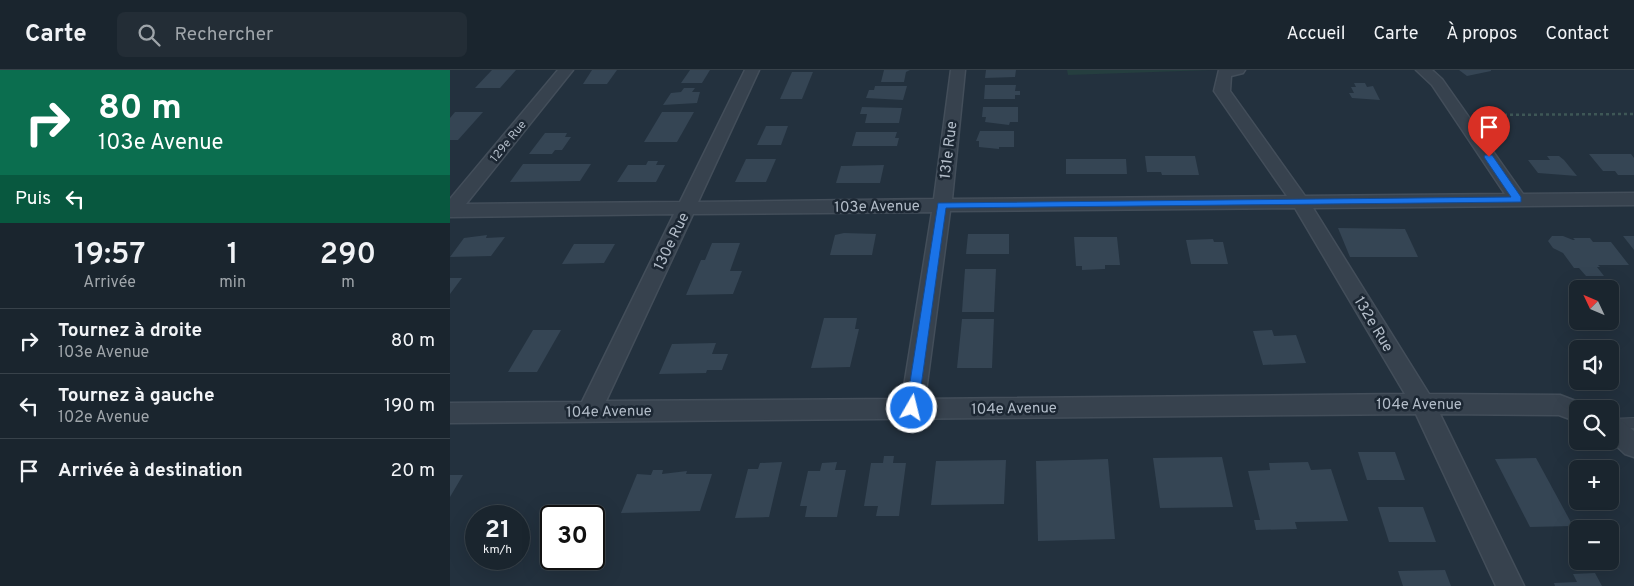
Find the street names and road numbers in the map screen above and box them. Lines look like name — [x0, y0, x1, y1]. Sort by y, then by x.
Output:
street label: 129e Rue — [487, 117, 530, 166]
street label: 131e Rue — [937, 120, 962, 180]
street label: 103e Avenue — [834, 197, 920, 218]
street label: 130e Rue — [650, 210, 694, 274]
street label: 132e Rue — [1349, 294, 1397, 356]
street label: 104e Avenue — [1376, 396, 1462, 415]
street label: 104e Avenue — [971, 399, 1057, 420]
street label: 104e Avenue — [566, 402, 652, 423]

